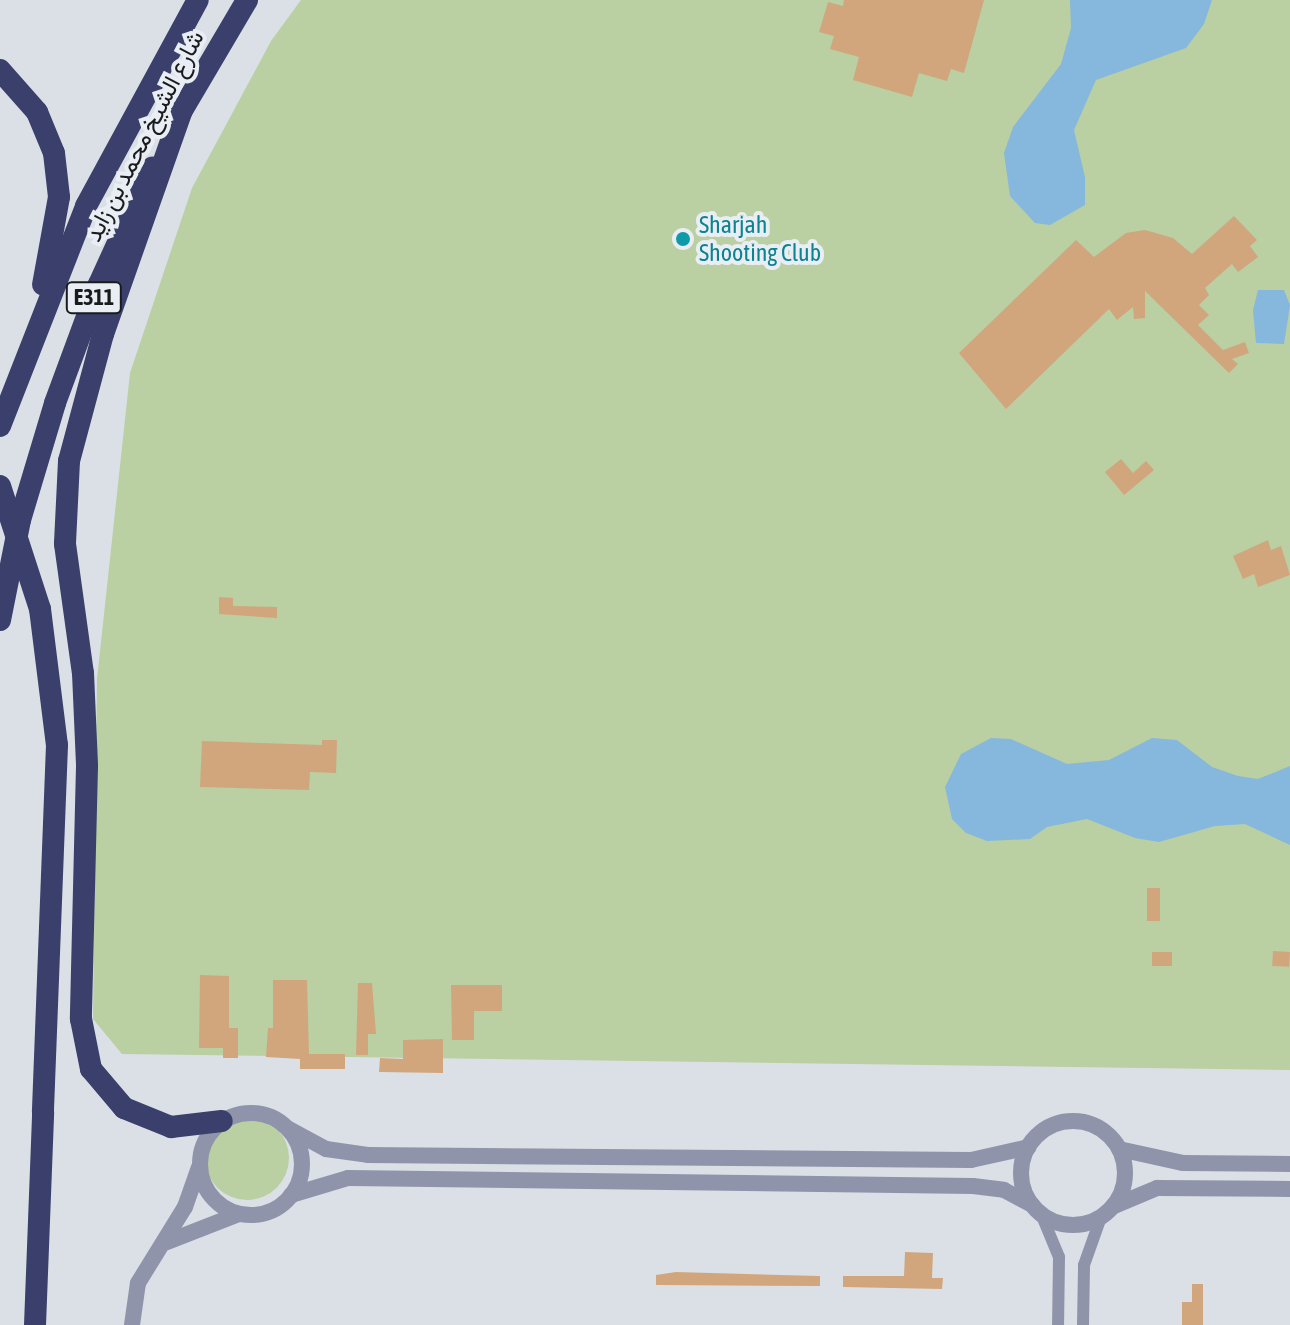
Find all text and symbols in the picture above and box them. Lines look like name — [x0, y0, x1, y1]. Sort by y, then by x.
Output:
street label: شارع الشيخ محمد بن زايد — [78, 26, 210, 246]
place label: Sharjah Shooting Club — [699, 211, 821, 267]
marker: Sharjah Shooting Club — [674, 230, 692, 248]
road number: E311 — [64, 280, 124, 316]

